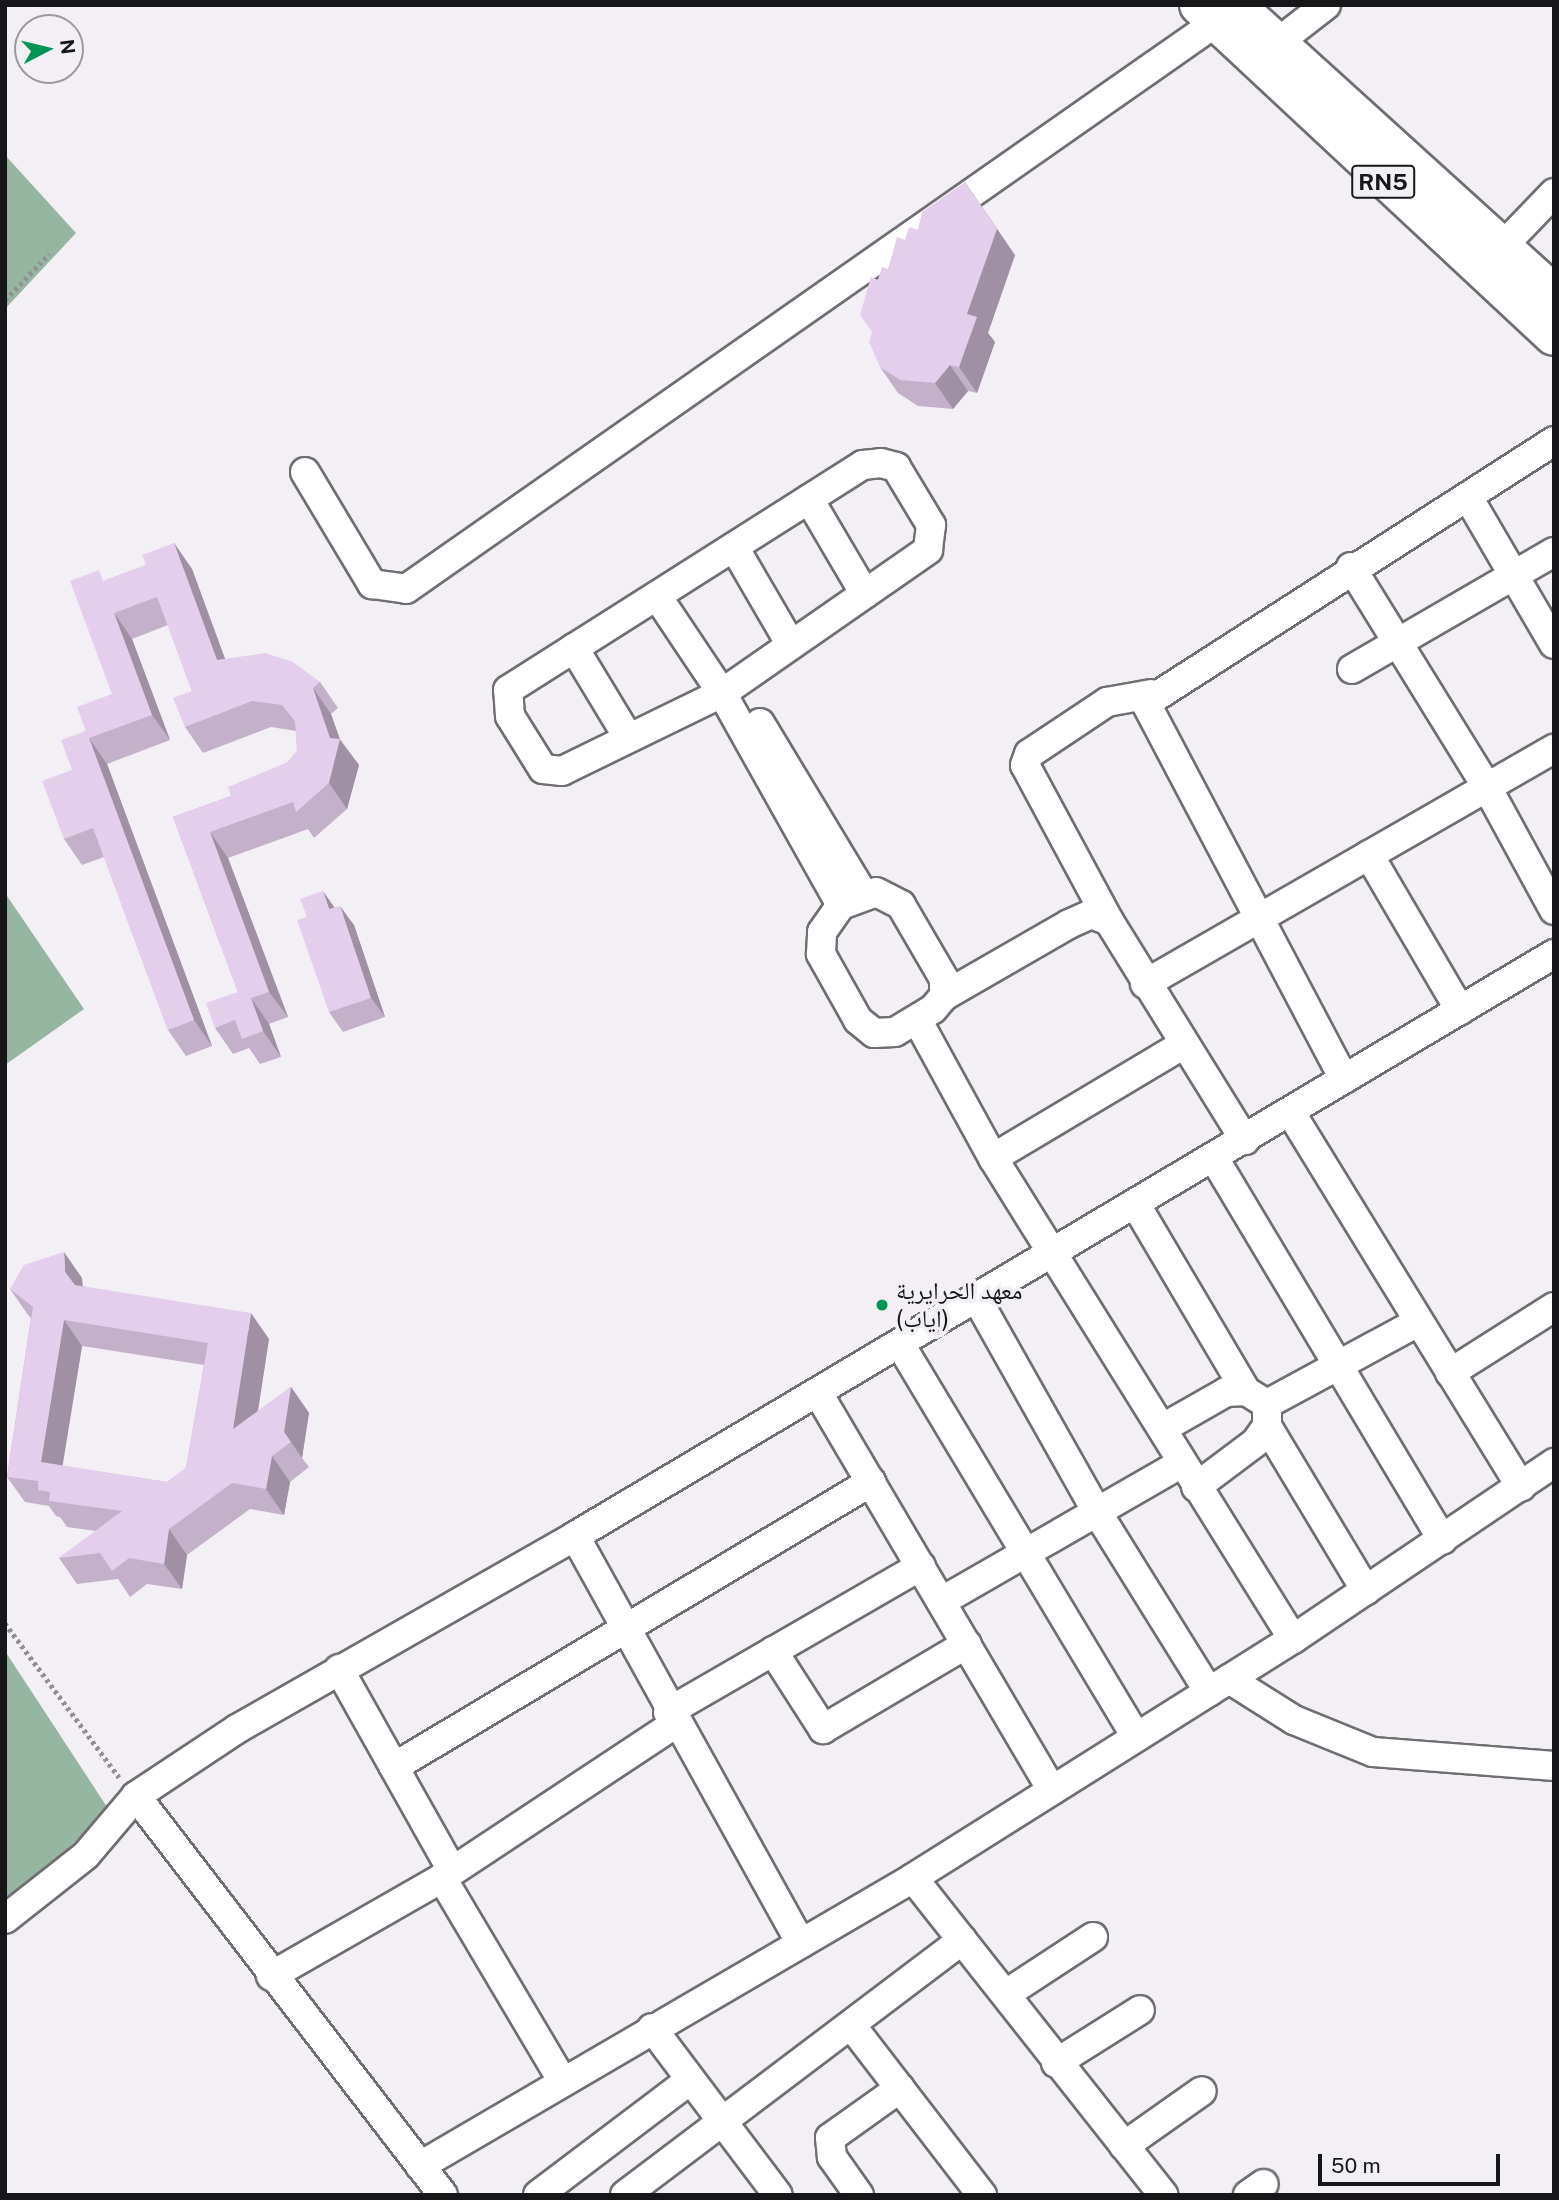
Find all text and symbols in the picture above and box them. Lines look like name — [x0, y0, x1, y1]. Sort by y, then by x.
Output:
north arrow — [14, 14, 84, 84]
text: N — [56, 38, 80, 55]
road number: RN5 — [1350, 162, 1416, 202]
place label: معهد الحرايرية (إياب) — [896, 1277, 1022, 1333]
marker: معهد الحرايرية (إياب) — [874, 1297, 890, 1313]
scale bar — [1321, 2140, 1503, 2184]
text: 50 m — [1331, 2153, 1381, 2178]

